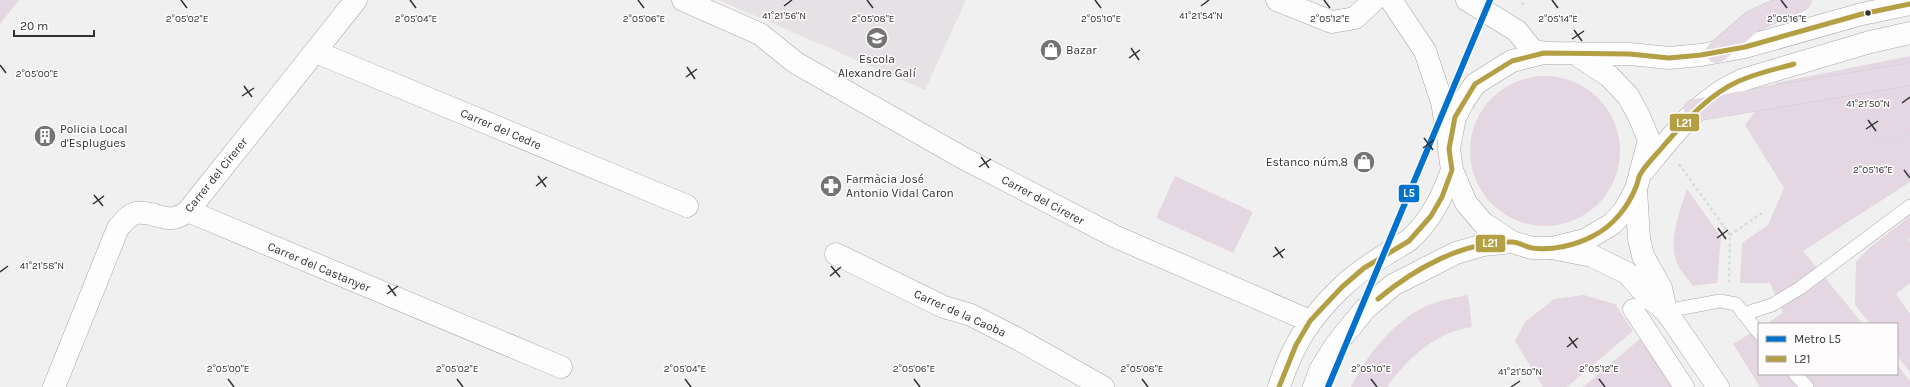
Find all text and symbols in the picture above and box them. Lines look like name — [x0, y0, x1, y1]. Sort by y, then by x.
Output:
unlabelled marker — [1863, 8, 1873, 18]
text: 41°21'56"N — [762, 10, 806, 22]
text: 41°21'54"N — [1179, 10, 1223, 22]
scale bar — [14, 12, 94, 38]
text: 2°05'02"E — [166, 13, 208, 25]
text: 2°05'04"E — [395, 13, 437, 25]
text: 2°05'06"E — [623, 13, 665, 25]
text: 2°05'08"E — [852, 13, 894, 25]
text: 2°05'10"E — [1081, 13, 1121, 25]
text: 2°05'12"E — [1310, 13, 1350, 25]
text: 2°05'14"E — [1538, 13, 1578, 25]
text: 2°05'16"E — [1767, 13, 1807, 25]
text: 20 m — [20, 19, 48, 33]
school or university icon: Escola Alexandre Galí — [864, 25, 890, 51]
shop icon: Bazar — [1038, 37, 1064, 63]
place label: Bazar — [1066, 43, 1097, 57]
place label: Escola Alexandre Galí — [838, 52, 916, 80]
text: 2°05'00"E — [16, 68, 58, 80]
text: 41°21'50"N — [1846, 98, 1890, 110]
street label: Carrer del Cedre — [458, 106, 544, 152]
line badge: L21 — [1669, 113, 1700, 132]
text: L21 — [1676, 117, 1692, 130]
place label: Policia Local d'Esplugues — [60, 122, 128, 150]
building icon: Policia Local d'Esplugues — [32, 123, 58, 149]
street label: Carrer del Cirerer — [182, 134, 251, 215]
shop icon: Estanco núm.8 — [1351, 149, 1377, 175]
place label: Estanco núm.8 — [1266, 155, 1348, 169]
text: 2°05'16"E — [1853, 164, 1893, 176]
place label: Farmàcia José Antonio Vidal Caron — [846, 172, 954, 200]
street label: Carrer del Cirerer — [999, 172, 1087, 228]
pharmacy icon: Farmàcia José Antonio Vidal Caron — [818, 173, 844, 199]
line badge: L5 — [1398, 184, 1420, 203]
text: L5 — [1403, 187, 1415, 200]
line badge: L21 — [1475, 234, 1506, 253]
text: L21 — [1482, 237, 1498, 250]
street label: Carrer del Castanyer — [266, 239, 373, 295]
text: 41°21'58"N — [20, 260, 64, 272]
street label: Carrer de la Caoba — [912, 286, 1008, 340]
legend — [1758, 323, 1898, 375]
text: Metro L5 — [1794, 332, 1841, 346]
text: L21 — [1794, 352, 1811, 366]
text: 2°05'00"E — [207, 363, 249, 375]
text: 2°05'02"E — [436, 363, 478, 375]
text: 2°05'04"E — [664, 363, 706, 375]
text: 2°05'06"E — [893, 363, 935, 375]
text: 2°05'08"E — [1121, 363, 1163, 375]
text: 2°05'10"E — [1351, 363, 1391, 375]
text: 2°05'12"E — [1579, 363, 1619, 375]
text: 41°21'50"N — [1498, 366, 1542, 378]

